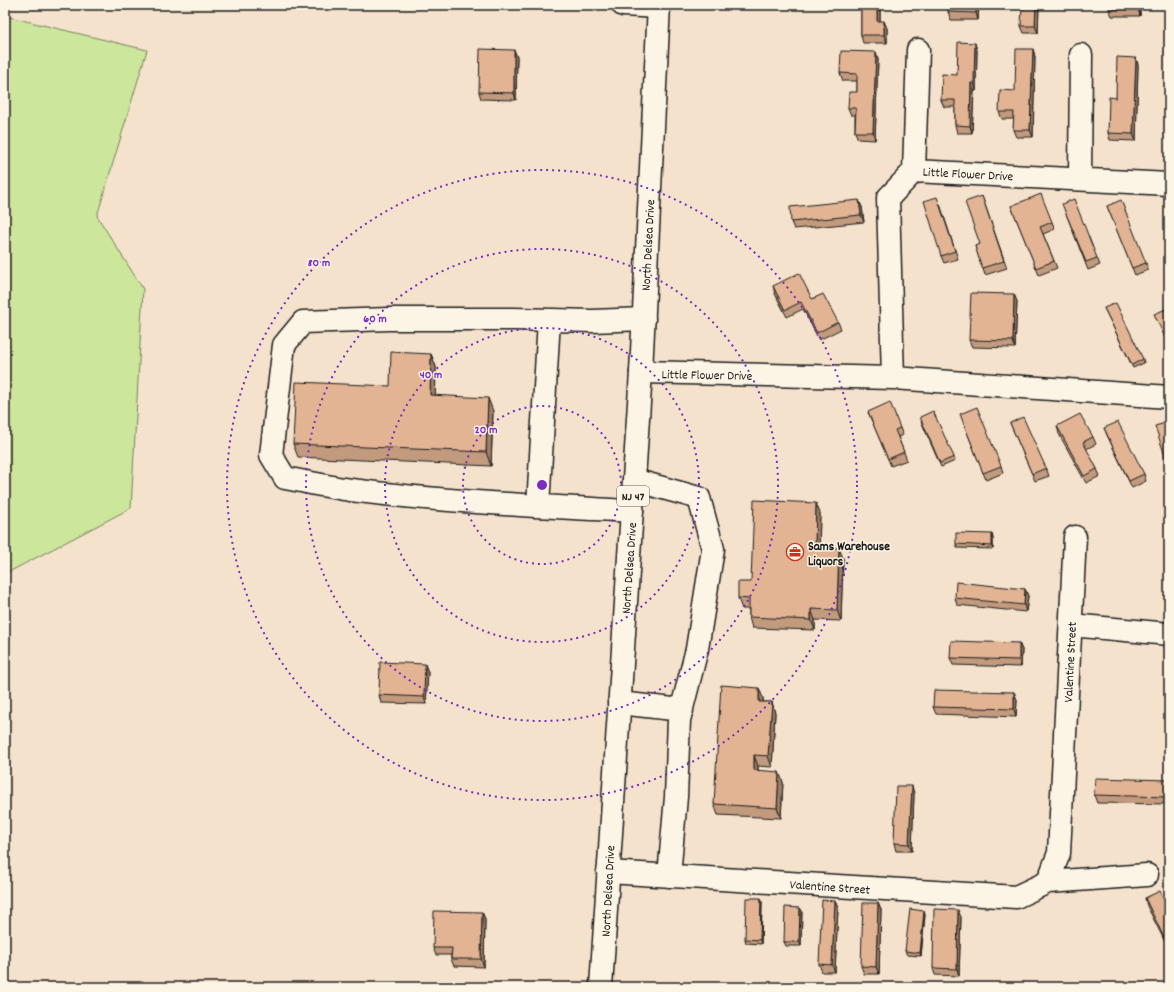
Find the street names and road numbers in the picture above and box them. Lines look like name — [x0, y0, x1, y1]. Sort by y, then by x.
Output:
street label: Little Flower Drive — [922, 164, 1014, 187]
street label: North Delsea Drive — [638, 199, 661, 291]
street label: Little Flower Drive — [661, 366, 753, 387]
road number: NJ 47 — [617, 486, 649, 506]
street label: North Delsea Drive — [618, 522, 643, 615]
street label: Valentine Street — [1060, 621, 1083, 703]
street label: North Delsea Drive — [598, 845, 621, 937]
street label: Valentine Street — [789, 876, 871, 901]

